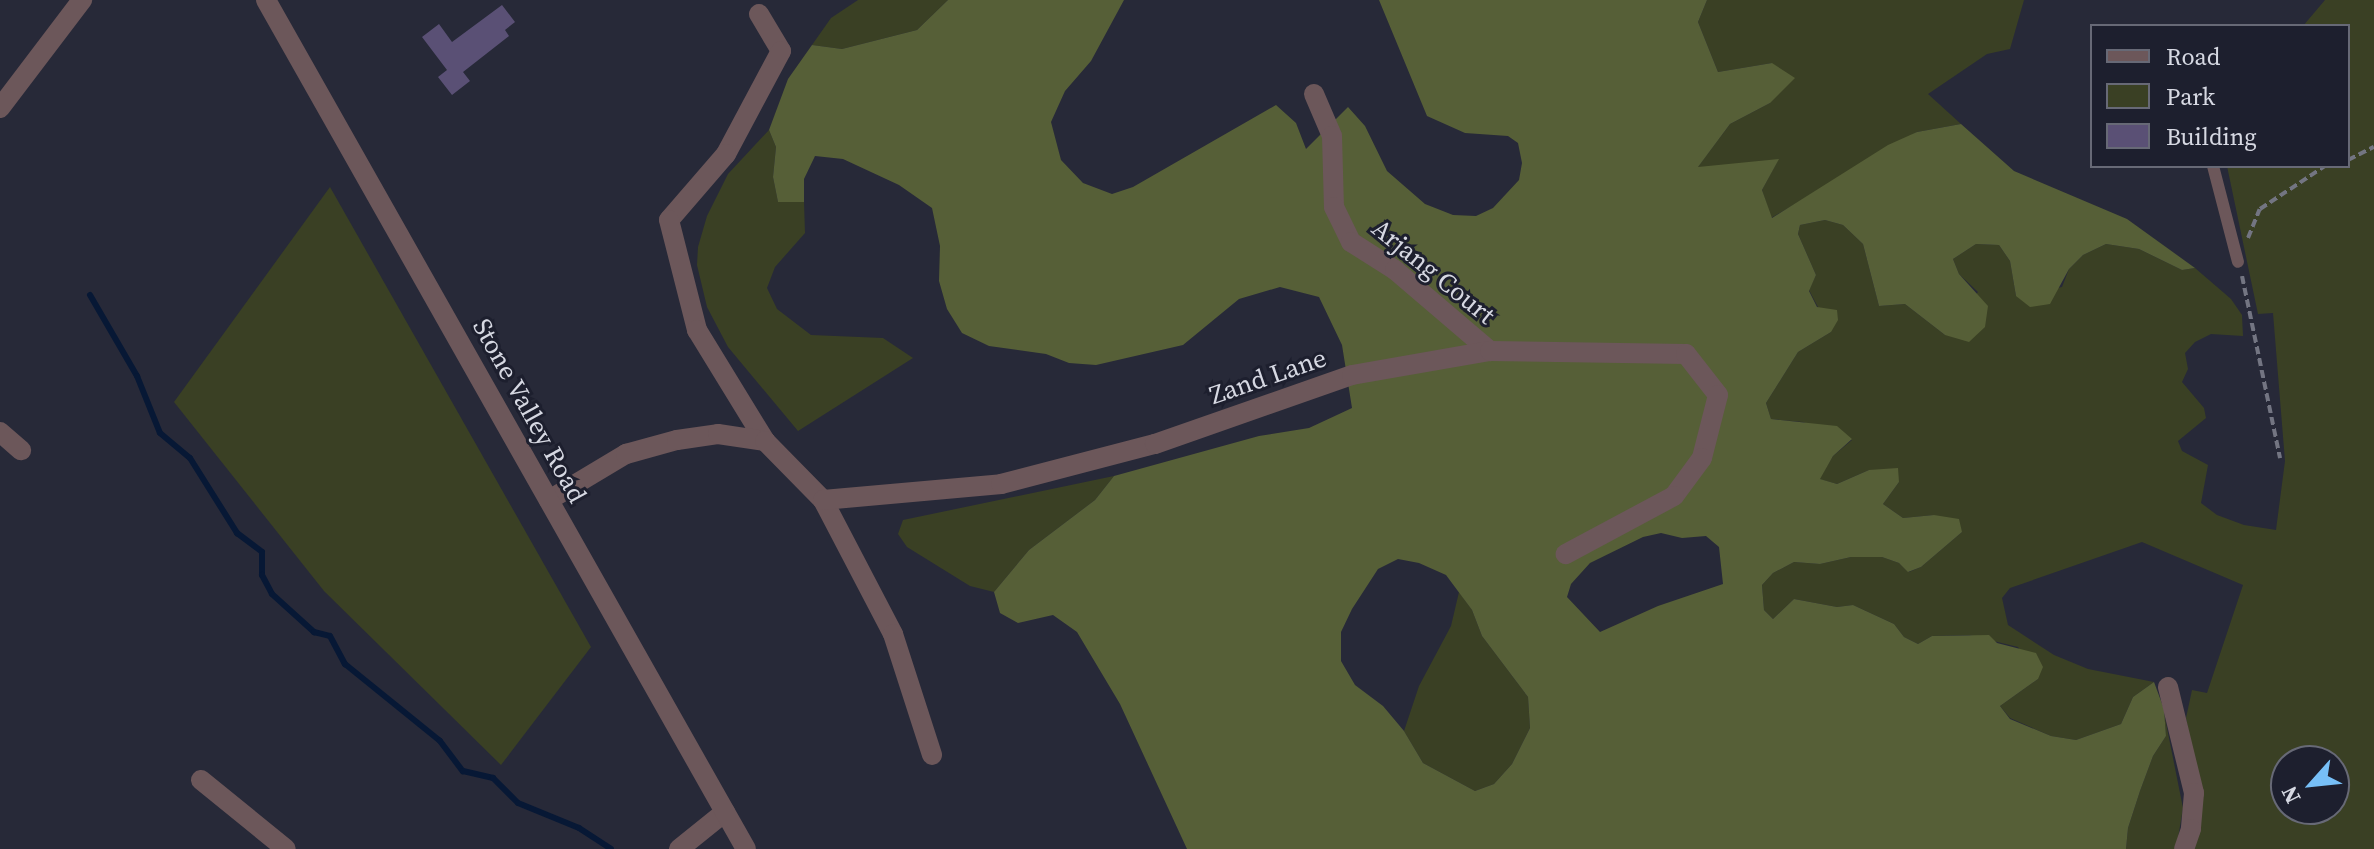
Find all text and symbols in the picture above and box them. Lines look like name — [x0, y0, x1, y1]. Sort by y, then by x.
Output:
legend — [2090, 24, 2350, 168]
text: Road — [2166, 40, 2220, 73]
text: Park — [2166, 80, 2215, 113]
text: Building — [2166, 120, 2257, 153]
street label: Arjang Court — [1365, 213, 1501, 331]
street label: Stone Valley Road — [465, 313, 593, 509]
street label: Zand Lane — [1205, 342, 1331, 412]
north arrow — [2270, 745, 2350, 825]
text: N — [2273, 781, 2307, 809]

